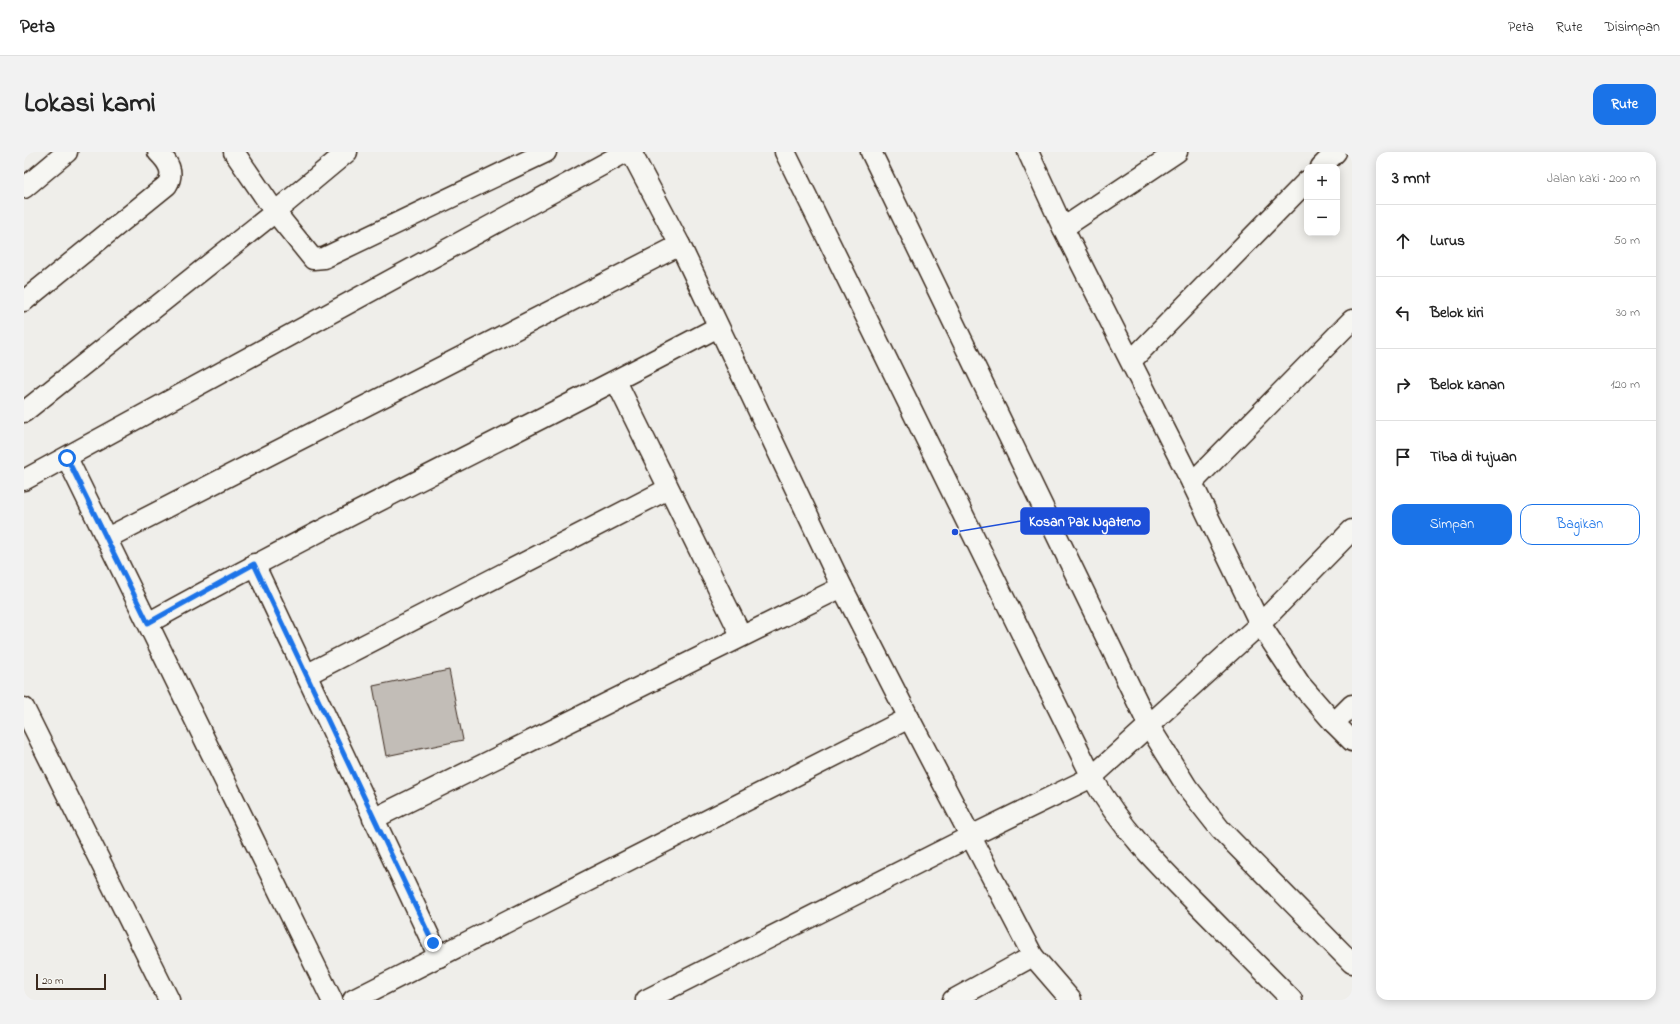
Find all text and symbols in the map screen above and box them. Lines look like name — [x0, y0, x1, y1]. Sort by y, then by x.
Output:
text: Peta — [20, 14, 55, 41]
text: Peta — [1508, 17, 1534, 38]
text: Rute — [1556, 17, 1583, 38]
text: Disimpan — [1605, 17, 1660, 38]
text: Lokasi kami — [24, 84, 156, 125]
button: Rute — [1593, 84, 1656, 125]
map controls — [1304, 164, 1340, 236]
button: + — [1304, 164, 1340, 200]
text: 3 mnt — [1392, 166, 1431, 191]
text: Jalan kaki · 200 m — [1547, 169, 1640, 188]
button: − — [1304, 200, 1340, 236]
icon: ahead — [1392, 230, 1414, 252]
text: Lurus — [1430, 230, 1465, 252]
text: 50 m — [1614, 231, 1640, 250]
icon: left — [1392, 302, 1414, 324]
text: Belok kiri — [1430, 302, 1484, 324]
text: 30 m — [1616, 303, 1640, 322]
icon: right — [1392, 374, 1414, 396]
text: Belok kanan — [1430, 374, 1505, 396]
text: 120 m — [1610, 375, 1640, 394]
icon: arrive — [1392, 446, 1414, 468]
text: Tiba di tujuan — [1430, 446, 1517, 468]
route start — [58, 449, 76, 467]
button: Simpan — [1392, 504, 1512, 545]
button: Bagikan — [1520, 504, 1640, 545]
callout: Kosan Pak Ngateno — [1021, 508, 1149, 534]
text: Kosan Pak Ngateno — [1029, 512, 1141, 535]
route end — [424, 934, 442, 952]
scale bar — [36, 972, 106, 991]
text: 20 m — [42, 973, 64, 989]

